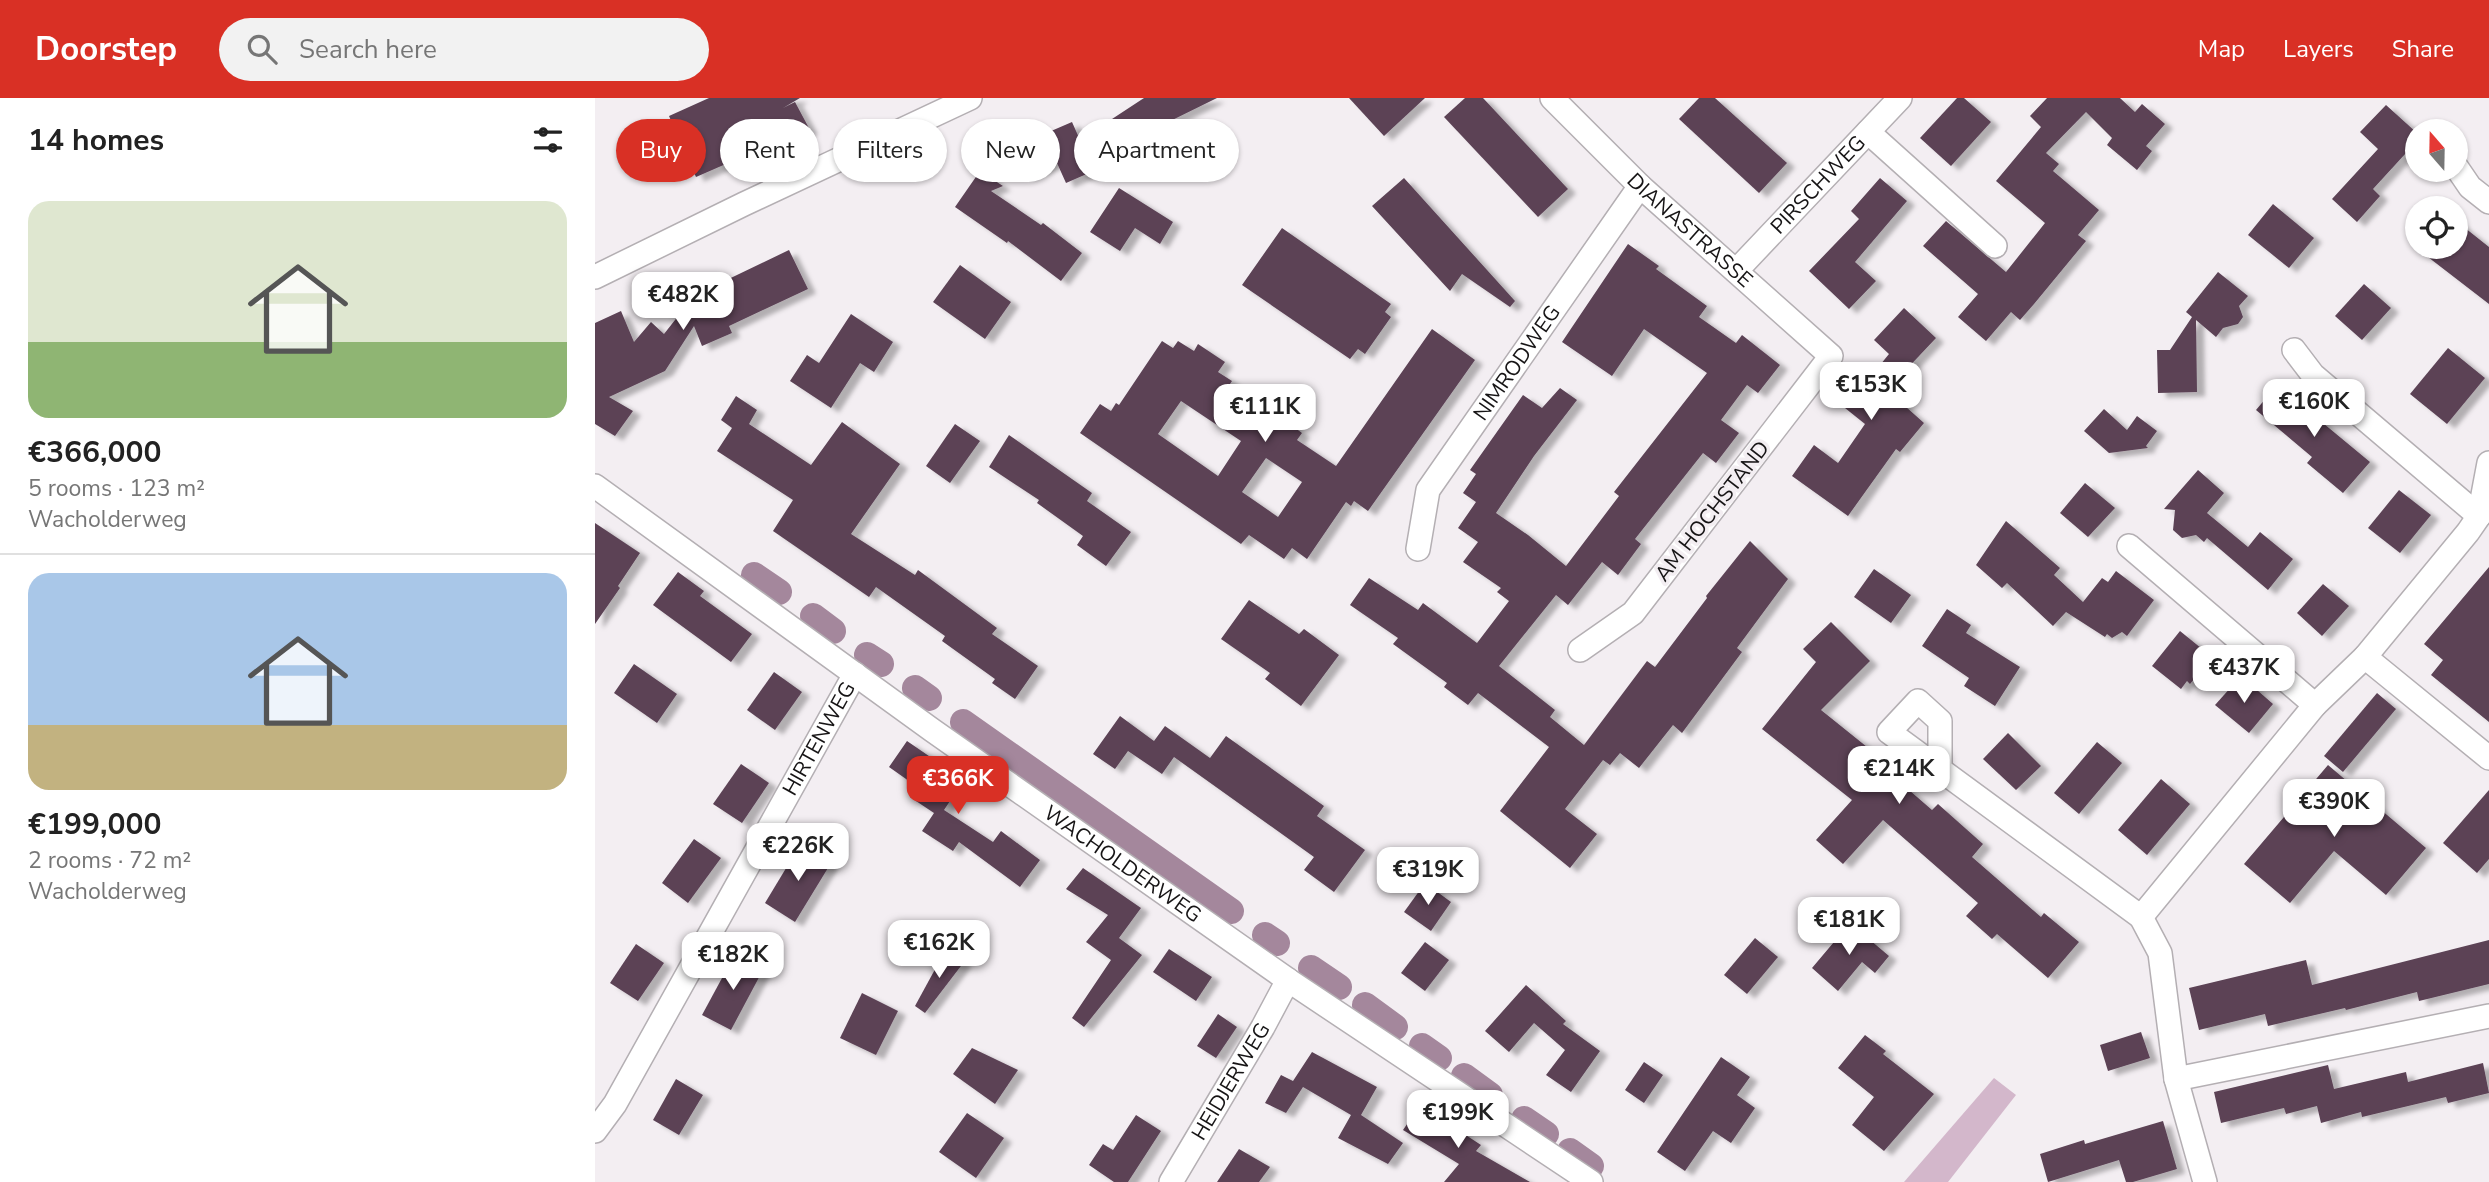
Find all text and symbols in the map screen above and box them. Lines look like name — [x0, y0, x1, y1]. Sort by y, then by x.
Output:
search box — [219, 18, 709, 81]
text: Doorstep — [35, 27, 177, 72]
icon: search — [243, 30, 281, 68]
text: Search here — [299, 32, 437, 67]
text: Map — [2198, 33, 2245, 65]
text: Layers — [2283, 33, 2354, 65]
text: Share — [2392, 33, 2454, 65]
chip: Buy — [616, 119, 706, 182]
chip: Rent — [720, 119, 819, 182]
chip: Filters — [833, 119, 947, 182]
chip: New — [961, 119, 1060, 182]
chip: Apartment — [1074, 119, 1239, 182]
north arrow — [2405, 119, 2467, 182]
map controls — [2405, 119, 2468, 259]
text: 14 homes — [28, 120, 164, 161]
icon: filters — [529, 121, 567, 159]
street label: PIRSCHWEG — [1764, 129, 1871, 240]
street label: DIANASTRASSE — [1621, 167, 1759, 294]
button: locate — [2405, 196, 2468, 259]
icon: home — [235, 246, 361, 372]
pin: €482K — [634, 272, 732, 332]
text: €482K — [648, 279, 718, 310]
street label: NIMRODWEG — [1467, 299, 1567, 426]
pin: €153K — [1822, 362, 1920, 422]
text: €153K — [1836, 369, 1906, 400]
pin: €160K — [2265, 380, 2363, 439]
pin: €111K — [1216, 384, 1314, 444]
text: €160K — [2279, 386, 2349, 417]
text: €111K — [1230, 391, 1300, 422]
text: €366,000 — [28, 432, 161, 473]
street label: AM HOCHSTAND — [1648, 435, 1776, 587]
text: 5 rooms · 123 m² — [28, 473, 205, 504]
text: Wacholderweg — [28, 504, 187, 535]
icon: home — [235, 618, 361, 744]
pin: €437K — [2195, 646, 2293, 705]
text: €437K — [2209, 652, 2279, 683]
street label: HIRTENWEG — [776, 677, 862, 801]
pin: €214K — [1850, 746, 1948, 806]
text: €214K — [1864, 753, 1934, 784]
pin: €366K — [909, 756, 1007, 816]
text: €366K — [923, 763, 993, 794]
pin: €390K — [2285, 780, 2383, 839]
text: €390K — [2299, 786, 2369, 817]
street label: WACHOLDERWEG — [1038, 799, 1207, 929]
text: €199,000 — [28, 804, 161, 845]
pin: €226K — [749, 824, 847, 883]
text: €226K — [763, 830, 833, 861]
text: 2 rooms · 72 m² — [28, 845, 191, 876]
pin: €319K — [1379, 848, 1477, 907]
text: €319K — [1393, 854, 1463, 885]
text: Wacholderweg — [28, 876, 187, 907]
pin: €181K — [1800, 898, 1898, 957]
text: €181K — [1814, 904, 1884, 935]
pin: €162K — [890, 920, 988, 980]
text: €162K — [904, 927, 974, 958]
pin: €182K — [684, 932, 782, 992]
text: €182K — [698, 939, 768, 970]
street label: HEIDJERWEG — [1185, 1017, 1276, 1145]
pin: €199K — [1409, 1090, 1507, 1150]
text: €199K — [1423, 1097, 1493, 1128]

